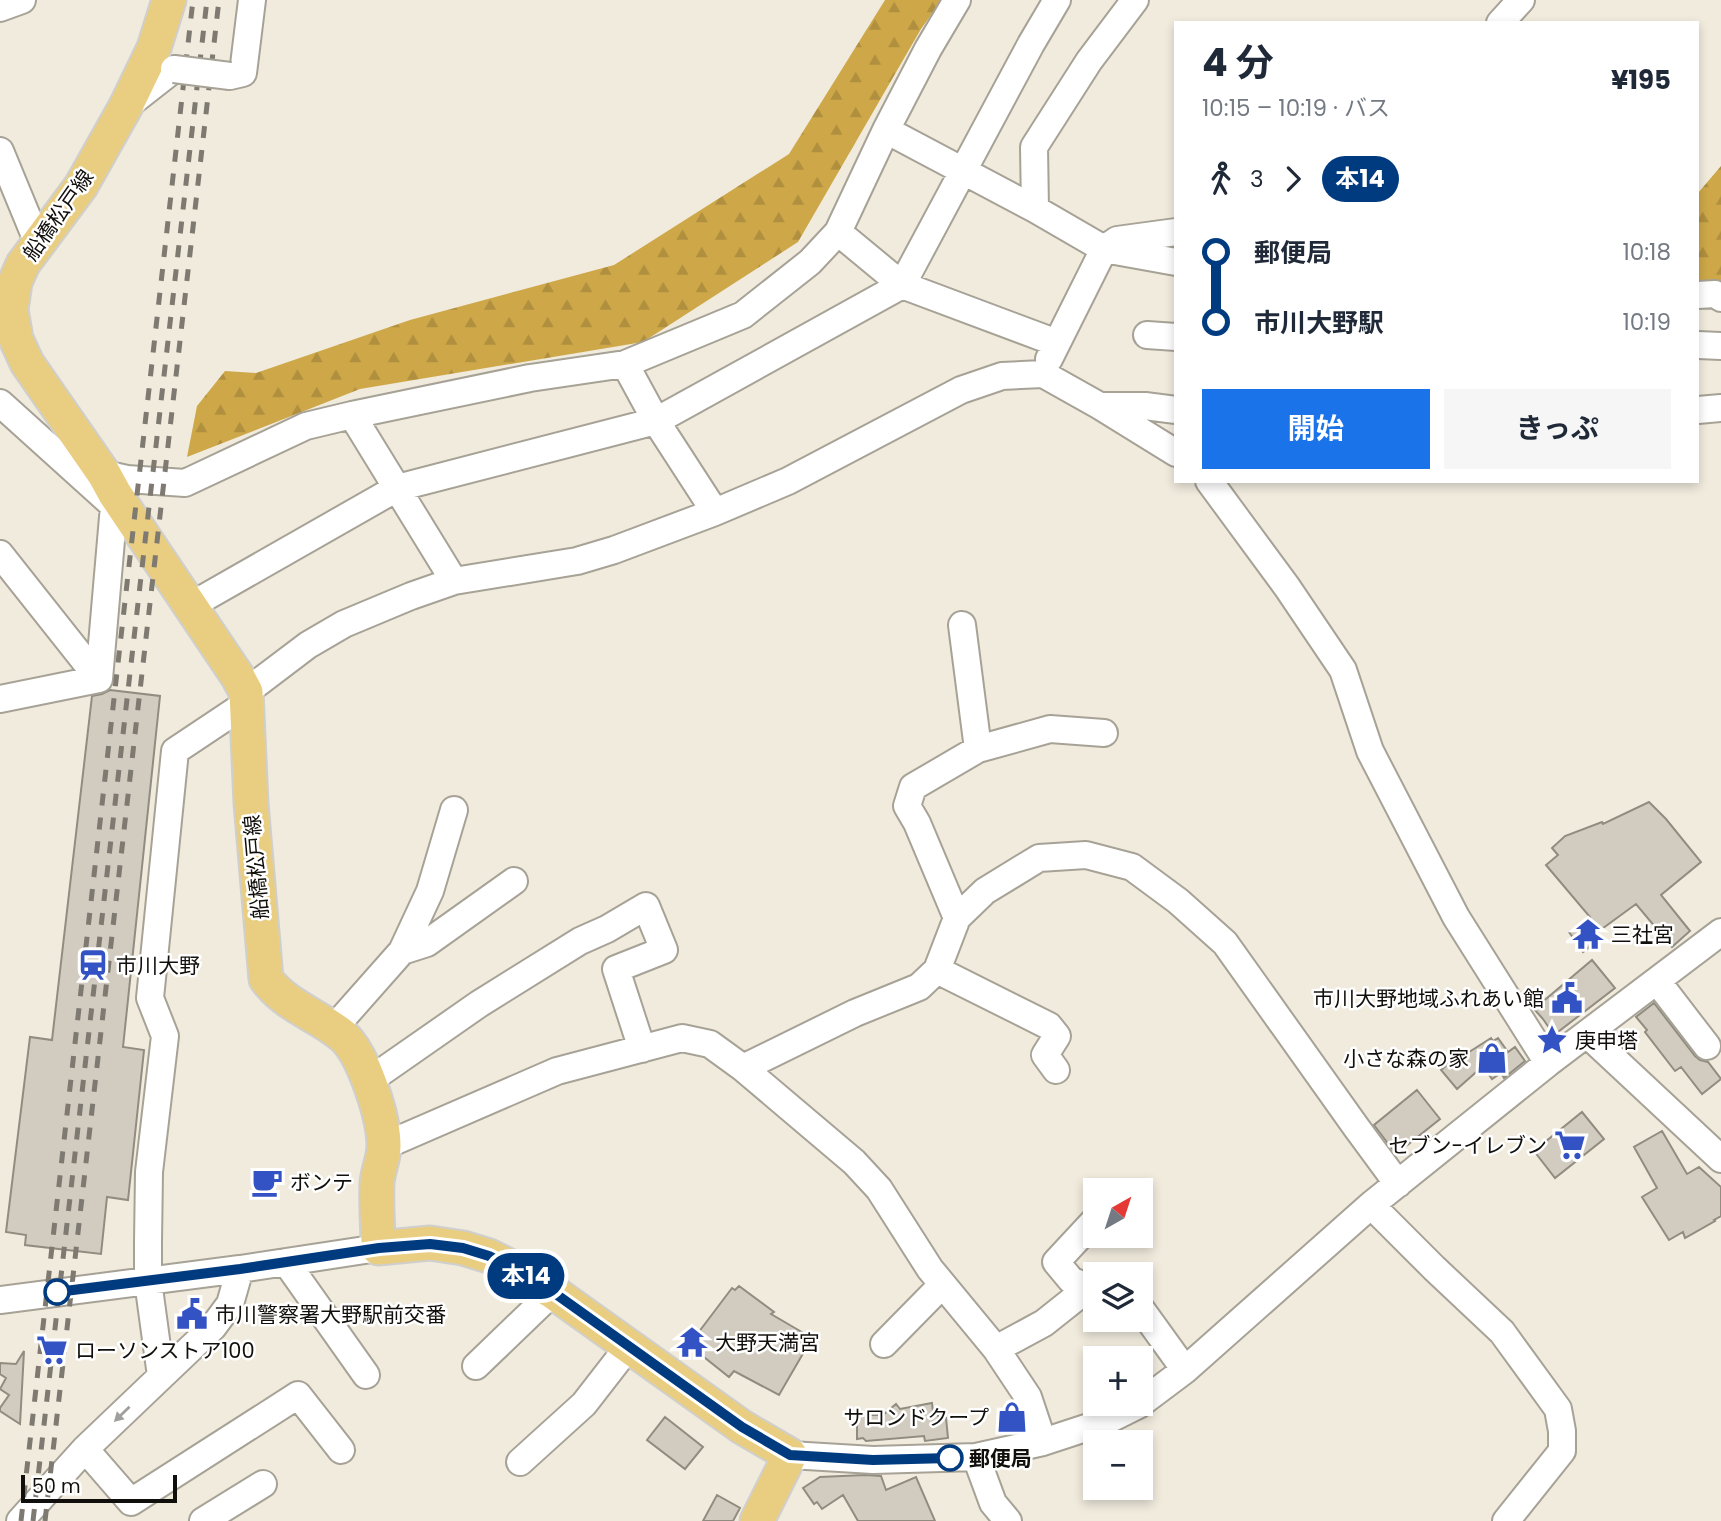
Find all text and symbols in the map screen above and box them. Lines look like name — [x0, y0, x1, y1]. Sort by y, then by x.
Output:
text: 4 分 — [1202, 36, 1274, 89]
text: ¥195 — [1611, 62, 1671, 98]
text: 10:15 – 10:19 · バス — [1202, 92, 1390, 124]
icon: walk — [1202, 160, 1240, 198]
icon: forward — [1274, 160, 1312, 198]
text: 本14 — [1336, 162, 1385, 195]
text: 3 — [1250, 163, 1264, 195]
street label: 船橋松戸線 — [16, 164, 100, 266]
text: 郵便局 — [1254, 235, 1332, 271]
text: 10:18 — [1622, 236, 1671, 268]
text: 市川大野駅 — [1254, 305, 1384, 341]
text: 10:19 — [1622, 306, 1671, 338]
button: 開始 — [1202, 389, 1430, 469]
button: きっぷ — [1444, 389, 1671, 469]
street label: 船橋松戸線 — [237, 813, 275, 921]
temple icon: 三社宮 — [1571, 917, 1605, 951]
place label: 三社宮 — [1611, 920, 1674, 949]
station icon: 市川大野 — [76, 948, 110, 982]
place label: 市川大野 — [116, 951, 200, 980]
public building icon: 市川大野地域ふれあい館 — [1550, 981, 1584, 1015]
place label: 市川大野地域ふれあい館 — [1313, 984, 1544, 1013]
place icon: 庚申塔 — [1535, 1023, 1569, 1057]
place label: 庚申塔 — [1575, 1026, 1638, 1055]
shop icon: 小さな森の家 — [1475, 1041, 1509, 1075]
place label: 小さな森の家 — [1343, 1044, 1469, 1073]
supermarket icon: セブン-イレブン — [1553, 1128, 1587, 1162]
place label: セブン-イレブン — [1388, 1131, 1547, 1160]
cafe icon: ボンテ — [250, 1165, 284, 1199]
place label: ボンテ — [290, 1168, 353, 1197]
north arrow — [1083, 1178, 1153, 1248]
map controls — [1083, 1178, 1153, 1500]
line badge: 本14 — [486, 1253, 566, 1299]
text: 本14 — [501, 1259, 551, 1292]
button: layers — [1083, 1262, 1153, 1332]
unlabelled marker — [44, 1279, 70, 1305]
public building icon: 市川警察署大野駅前交番 — [175, 1297, 209, 1331]
place label: 市川警察署大野駅前交番 — [215, 1300, 446, 1329]
temple icon: 大野天満宮 — [675, 1325, 709, 1359]
place label: 大野天満宮 — [715, 1328, 820, 1357]
supermarket icon: ローソンストア100 — [35, 1333, 69, 1367]
place label: ローソンストア100 — [75, 1336, 255, 1365]
button: + — [1083, 1346, 1153, 1416]
shop icon: サロンドクープ — [995, 1400, 1029, 1434]
place label: サロンドクープ — [843, 1403, 989, 1432]
one-way arrow — [114, 1405, 131, 1421]
button: − — [1083, 1430, 1153, 1500]
place label: 郵便局 — [969, 1444, 1032, 1473]
marker: 郵便局 — [937, 1445, 963, 1471]
scale bar — [21, 1472, 177, 1504]
text: 50 m — [32, 1473, 81, 1500]

